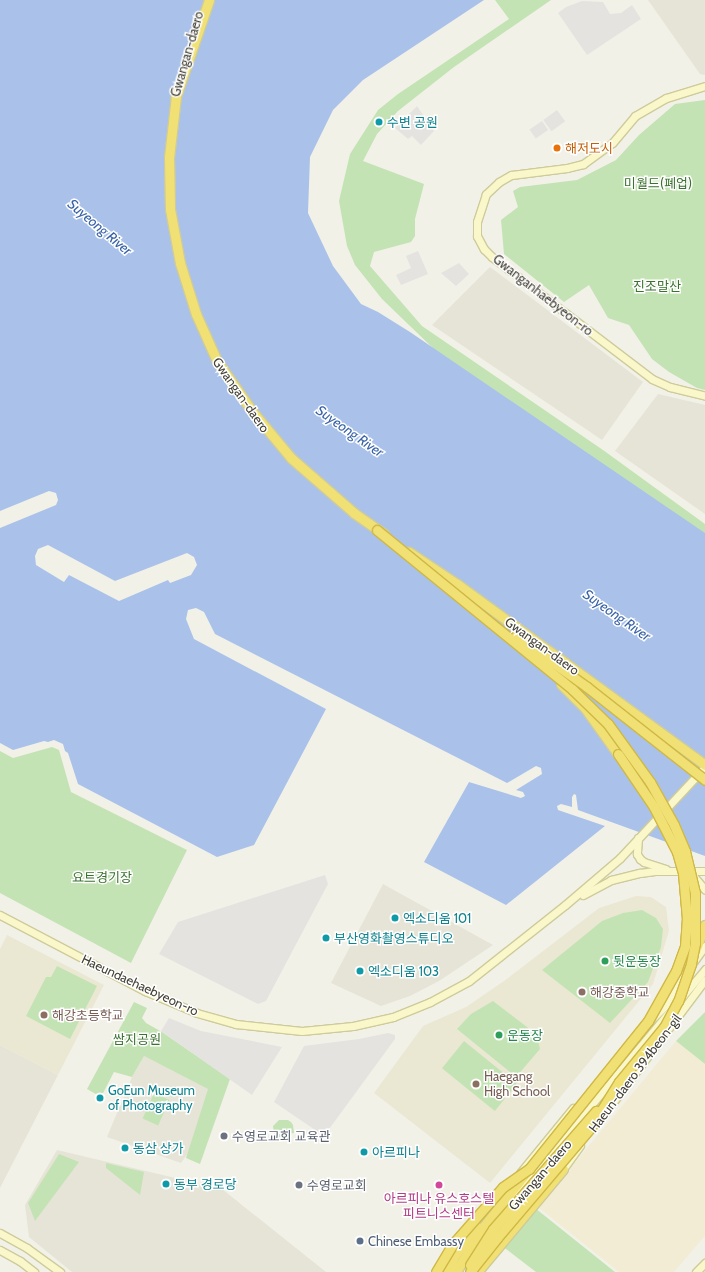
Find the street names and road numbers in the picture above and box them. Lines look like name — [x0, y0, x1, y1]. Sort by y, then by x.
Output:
street label: Gwangan-daero — [167, 9, 207, 99]
street label: Gwanganhaebyeon-ro — [490, 251, 596, 339]
street label: Gwangan-daero — [209, 354, 273, 436]
street label: Gwangan-daero — [502, 614, 582, 678]
street label: Haeundaehaebyeon-ro — [79, 951, 201, 1019]
street label: Haeun-daero 394beon-gil — [585, 1011, 685, 1135]
street label: Gwangan-daero — [505, 1137, 575, 1213]

